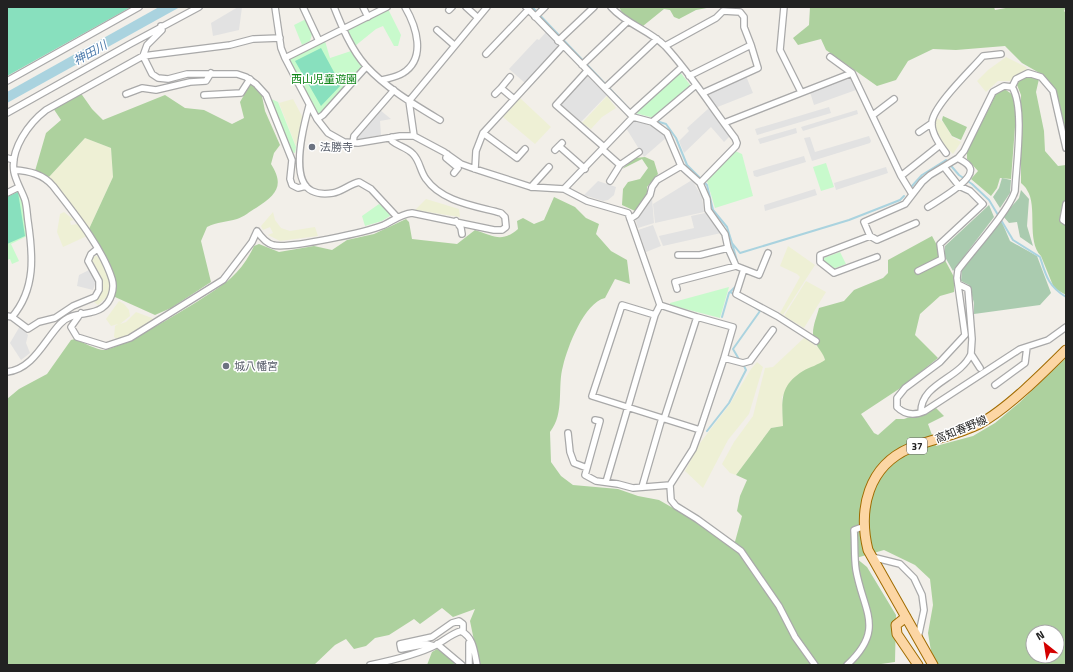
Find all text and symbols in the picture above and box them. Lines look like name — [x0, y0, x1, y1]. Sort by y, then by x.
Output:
water label: 神田川 — [69, 35, 112, 70]
park label: 西山児童遊園 — [291, 71, 357, 87]
place label: 法勝寺 — [320, 139, 353, 155]
marker: 法勝寺 — [307, 142, 317, 152]
place label: 城八幡宮 — [234, 358, 278, 374]
marker: 城八幡宮 — [221, 361, 231, 371]
street label: 高知春野線 — [933, 411, 989, 447]
road number: 37 — [907, 438, 927, 454]
north arrow — [1025, 624, 1065, 664]
text: N — [1033, 627, 1047, 644]

